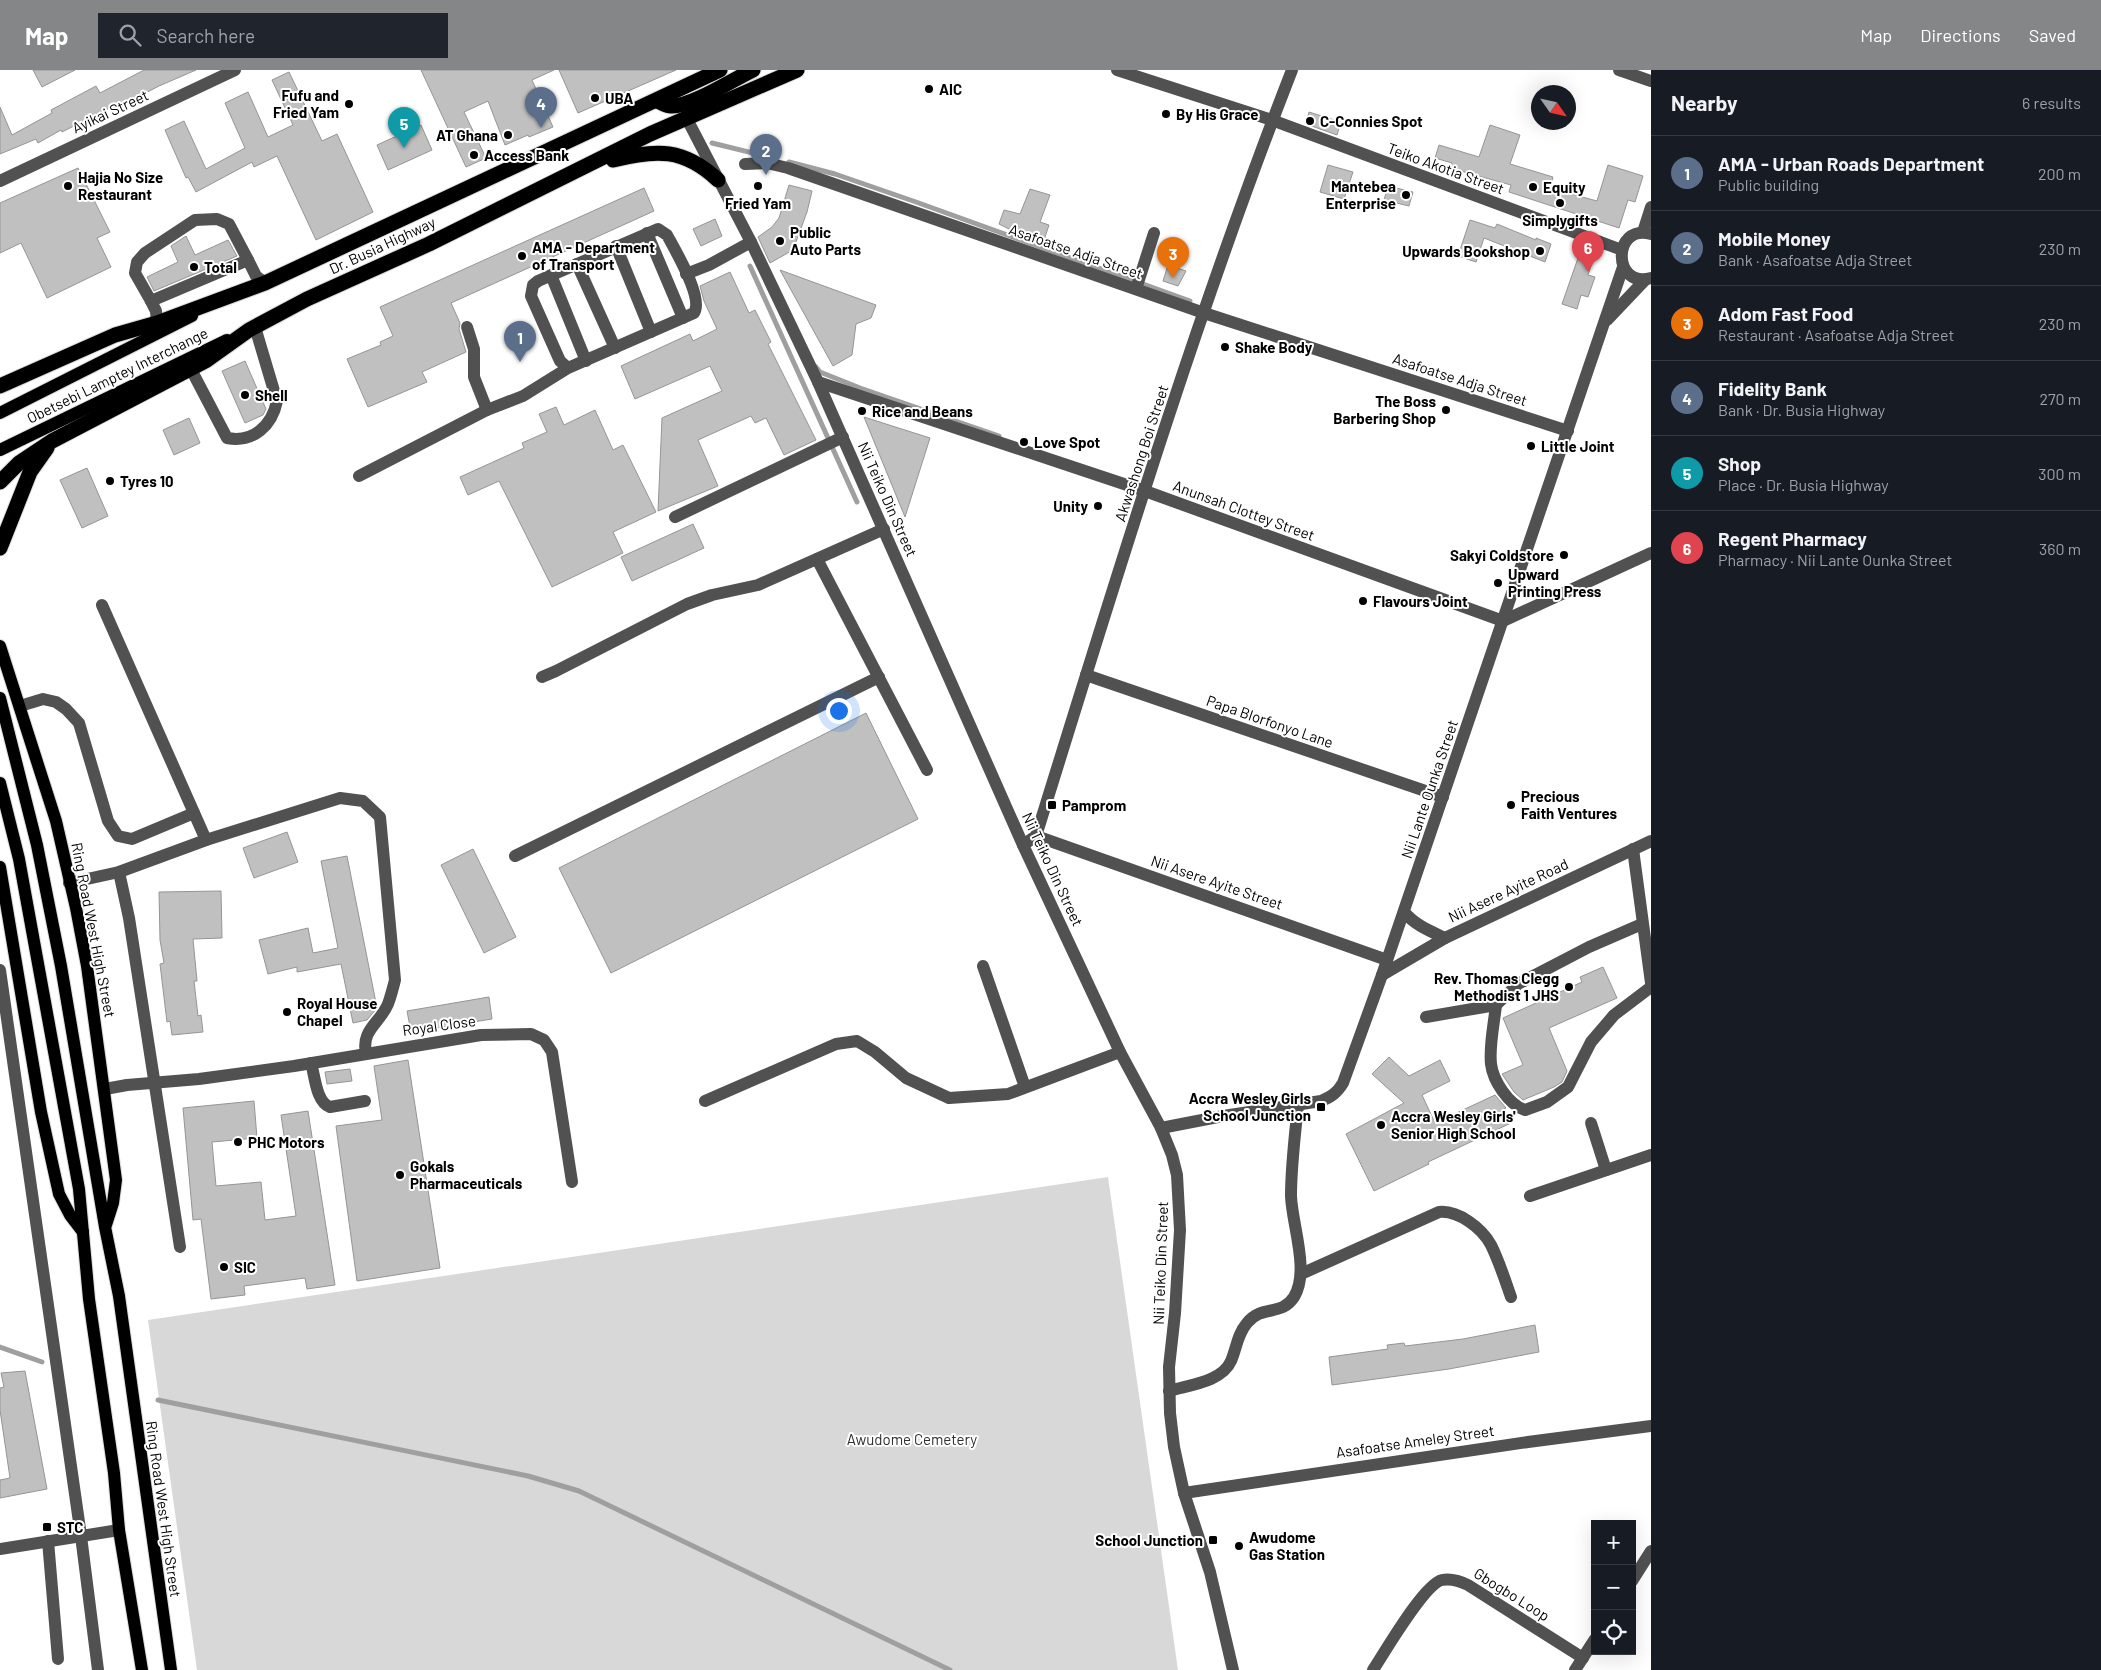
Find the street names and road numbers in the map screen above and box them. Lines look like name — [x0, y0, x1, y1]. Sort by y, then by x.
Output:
street label: Ayikai Street — [69, 85, 151, 137]
street label: Teiko Akotia Street — [1385, 139, 1507, 197]
street label: Dr. Busia Highway — [326, 212, 438, 277]
street label: Asafoatse Adja Street — [1007, 220, 1145, 282]
street label: Obetsebi Lamptey Interchange — [24, 323, 210, 427]
street label: Asafoatse Adja Street — [1390, 349, 1530, 409]
street label: Akwashong Boi Street — [1110, 382, 1172, 524]
street label: Nii Teiko Din Street — [855, 439, 921, 559]
street label: Anunsah Clottey Street — [1171, 476, 1317, 544]
street label: Papa Blorfonyo Lane — [1204, 691, 1336, 751]
street label: Nii Lante Ounka Street — [1397, 717, 1461, 861]
street label: Nii Teiko Din Street — [1019, 809, 1087, 929]
street label: Ring Road West High Street — [68, 841, 120, 1019]
street label: Nii Asere Ayite Street — [1149, 851, 1285, 913]
street label: Nii Asere Ayite Road — [1445, 854, 1571, 926]
street label: Royal Close — [401, 1011, 477, 1039]
street label: Nii Teiko Din Street — [1149, 1201, 1171, 1325]
street label: Ring Road West High Street — [143, 1420, 185, 1598]
street label: Asafoatse Ameley Street — [1335, 1421, 1495, 1461]
street label: Gbogbo Loop — [1471, 1564, 1553, 1624]

